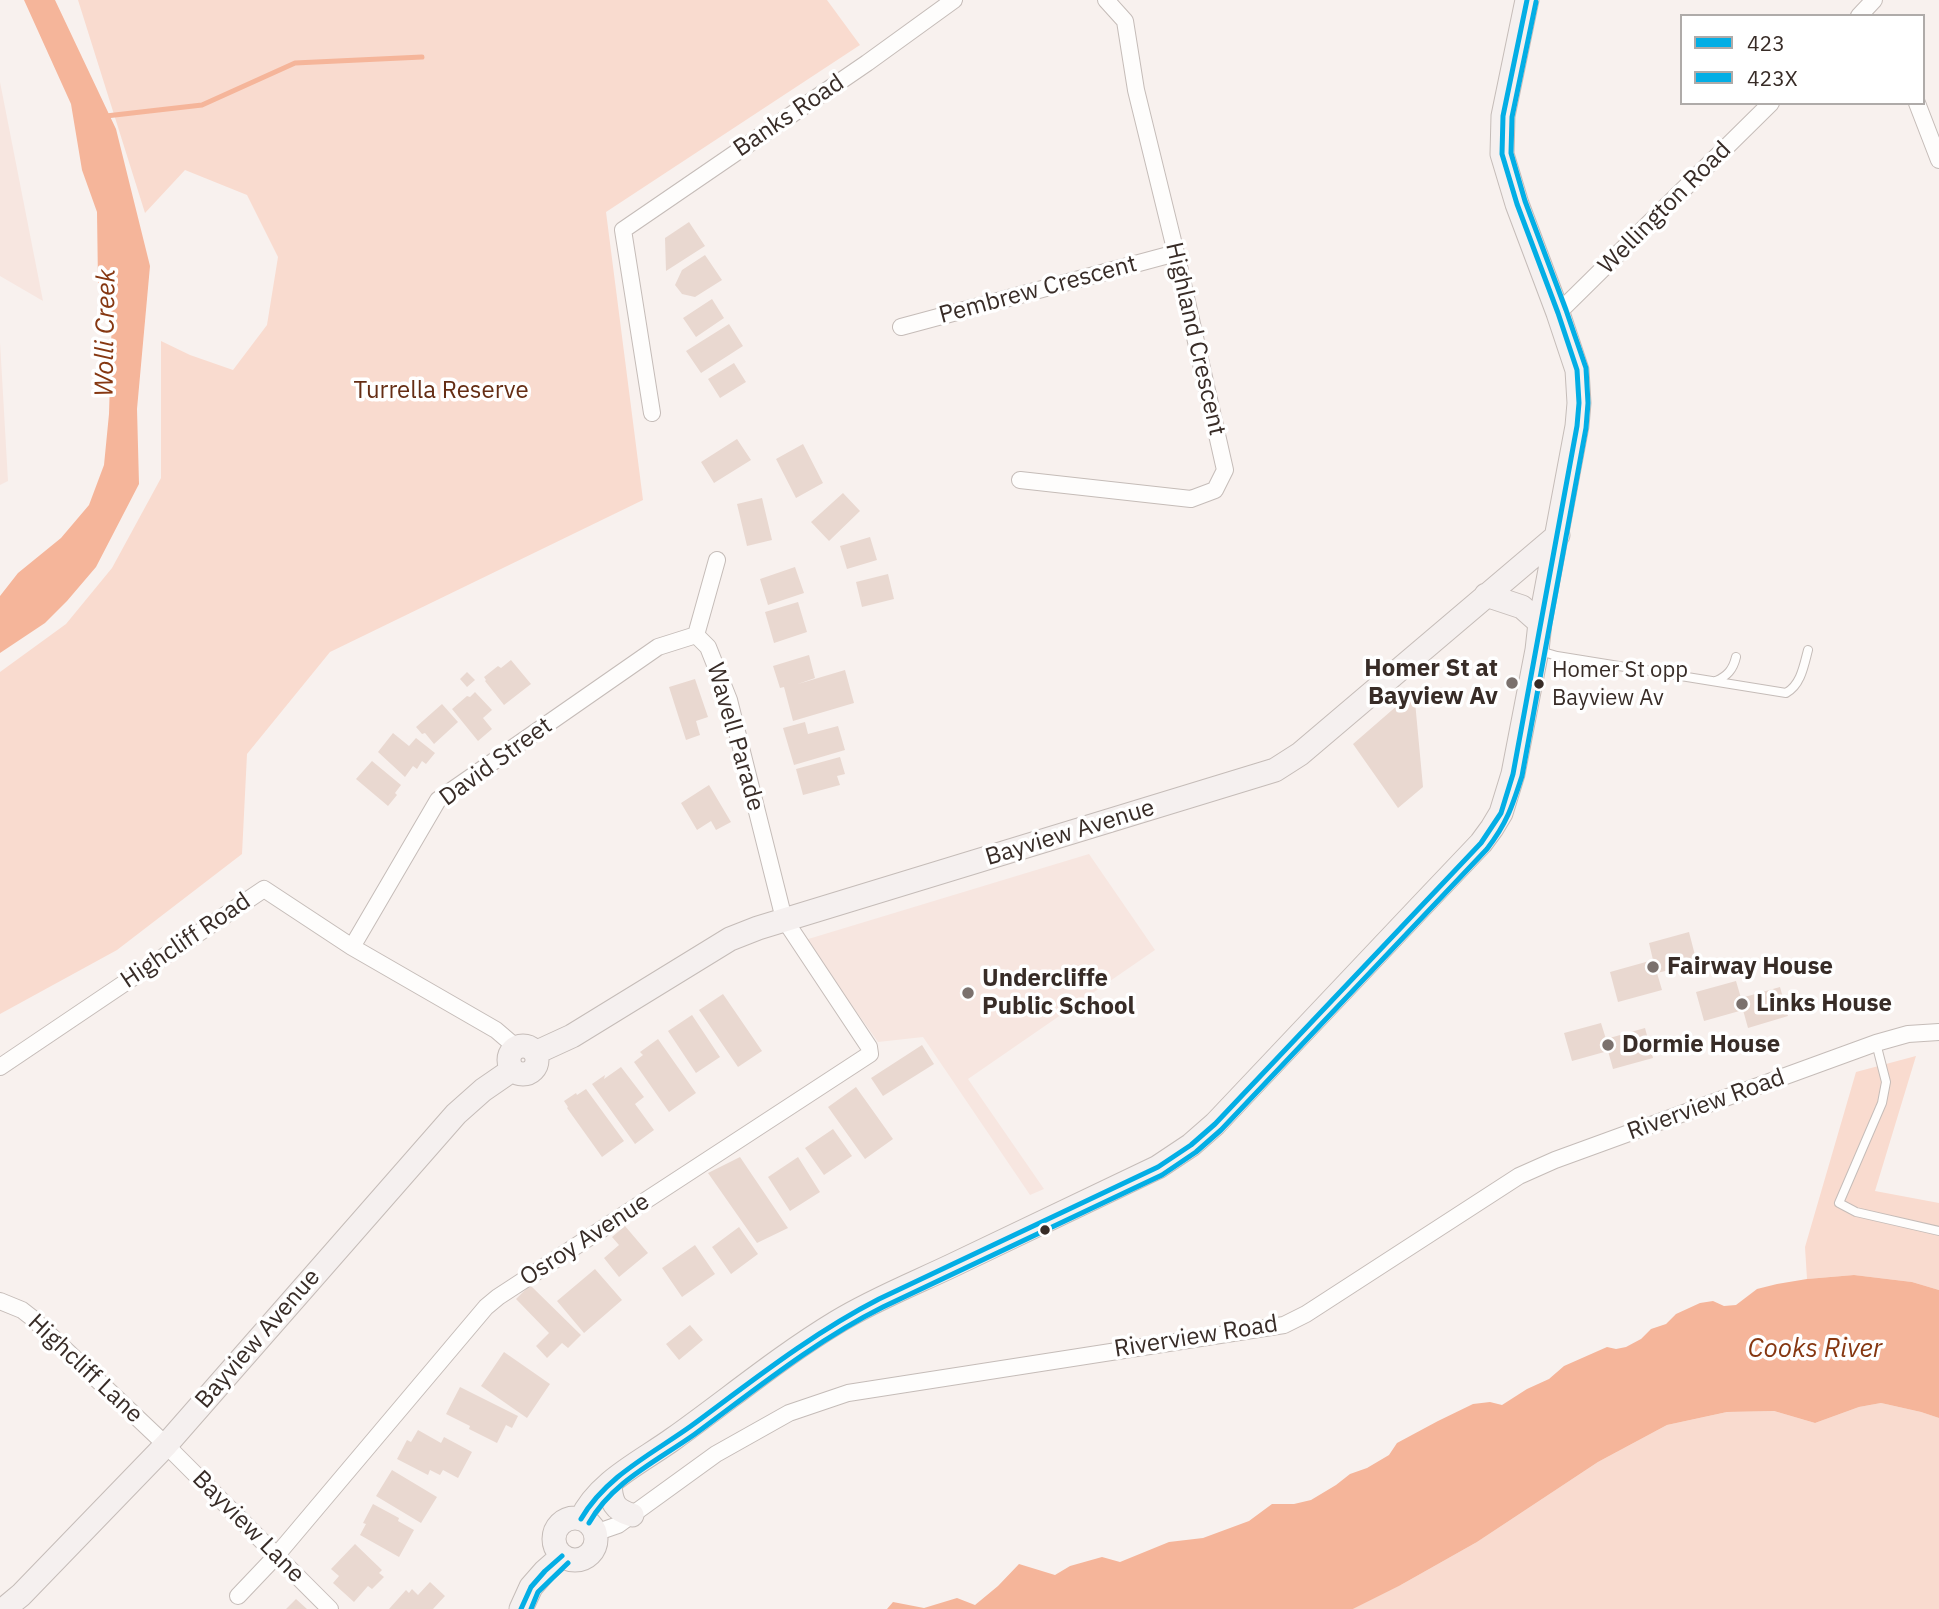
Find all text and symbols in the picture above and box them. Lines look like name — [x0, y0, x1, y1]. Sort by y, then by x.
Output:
legend — [1680, 14, 1925, 105]
text: 423 — [1747, 29, 1785, 57]
text: 423X — [1747, 64, 1798, 92]
street label: Banks Road — [728, 69, 850, 163]
street label: Wellington Road — [1593, 136, 1737, 280]
street label: Highland Crescent — [1159, 240, 1231, 438]
street label: Pembrew Crescent — [936, 250, 1140, 330]
water label: Wolli Creek — [89, 269, 123, 397]
park label: Turrella Reserve — [353, 377, 529, 405]
place label: Homer St at Bayview Av — [1364, 655, 1498, 711]
place label: Homer St opp Bayview Av — [1552, 658, 1688, 710]
street label: Wavell Parade — [700, 660, 770, 814]
marker: Homer St at Bayview Av — [1504, 675, 1520, 691]
marker: Homer St opp Bayview Av — [1532, 677, 1546, 691]
street label: David Street — [434, 712, 558, 812]
street label: Bayview Avenue — [982, 794, 1158, 872]
street label: Highcliff Road — [116, 887, 256, 995]
place label: Fairway House — [1667, 953, 1833, 981]
marker: Fairway House — [1645, 959, 1661, 975]
place label: Undercliffe Public School — [982, 965, 1135, 1021]
marker: Undercliffe Public School — [960, 985, 976, 1001]
place label: Links House — [1756, 990, 1892, 1018]
marker: Links House — [1734, 996, 1750, 1012]
place label: Dormie House — [1622, 1031, 1780, 1059]
marker: Dormie House — [1600, 1037, 1616, 1053]
street label: Riverview Road — [1623, 1063, 1789, 1147]
street label: Osroy Avenue — [515, 1187, 655, 1293]
unlabelled marker — [1038, 1223, 1052, 1237]
street label: Bayview Avenue — [190, 1263, 326, 1415]
street label: Highcliff Lane — [22, 1308, 148, 1430]
street label: Riverview Road — [1112, 1310, 1280, 1364]
water label: Cooks River — [1748, 1333, 1882, 1365]
street label: Bayview Lane — [186, 1465, 310, 1589]

